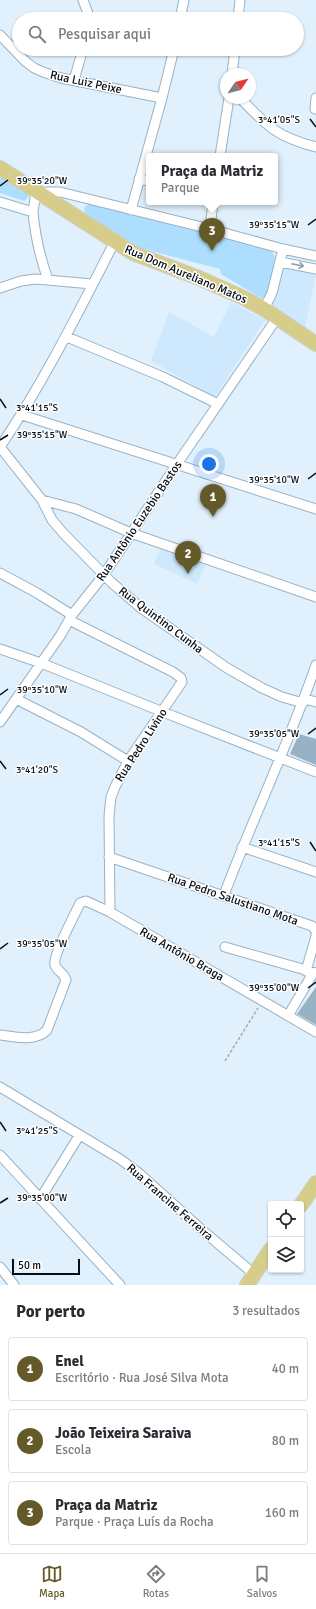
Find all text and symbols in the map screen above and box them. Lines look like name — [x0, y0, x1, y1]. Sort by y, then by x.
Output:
search box — [12, 12, 304, 56]
icon: search — [26, 23, 48, 45]
text: Pesquisar aqui — [58, 25, 151, 43]
street label: Rua Luiz Peixe — [49, 68, 123, 97]
north arrow — [220, 68, 256, 104]
text: 3°41'05"S — [258, 114, 301, 126]
popup — [146, 153, 278, 205]
text: Praça da Matriz — [161, 162, 263, 180]
text: 39°35'20"W — [17, 175, 68, 187]
text: Parque — [161, 180, 200, 196]
pin: 3 — [199, 218, 225, 251]
text: 39°35'15"W — [249, 219, 300, 231]
street label: Rua Dom Aureliano Matos — [122, 242, 249, 307]
one-way arrow — [292, 262, 305, 270]
text: 3°41'15"S — [16, 402, 59, 414]
text: 39°35'15"W — [17, 429, 68, 441]
your location — [199, 454, 219, 474]
street label: Rua Antônio Euzebio Bastos — [93, 458, 185, 584]
text: 39°35'10"W — [249, 474, 300, 486]
pin: 1 — [200, 484, 226, 517]
pin: 2 — [175, 541, 201, 574]
street label: Rua Quintino Cunha — [115, 584, 206, 657]
text: 39°35'10"W — [17, 684, 68, 696]
street label: Rua Pedro Livino — [112, 706, 171, 785]
text: 39°35'05"W — [249, 728, 300, 740]
text: 3°41'20"S — [16, 764, 59, 776]
text: 3°41'15"S — [258, 837, 301, 849]
street label: Rua Pedro Salustiano Mota — [166, 870, 300, 929]
street label: Rua Antônio Braga — [137, 924, 227, 985]
text: 39°35'05"W — [17, 938, 68, 950]
text: 39°35'00"W — [249, 982, 300, 994]
text: 3°41'25"S — [16, 1125, 59, 1137]
street label: Rua Francine Ferreira — [123, 1161, 216, 1244]
text: 39°35'00"W — [17, 1192, 68, 1204]
map controls — [268, 1201, 304, 1273]
button: locate — [268, 1201, 304, 1237]
button: layers — [268, 1237, 304, 1273]
scale bar — [12, 1257, 80, 1276]
text: 50 m — [18, 1259, 41, 1272]
text: Por perto — [16, 1301, 85, 1322]
text: 3 resultados — [232, 1303, 300, 1319]
text: Enel — [55, 1352, 84, 1370]
text: 1 — [26, 1361, 34, 1377]
text: 40 m — [272, 1361, 299, 1377]
text: Escritório · Rua José Silva Mota — [55, 1370, 229, 1386]
text: João Teixeira Saraiva — [55, 1424, 191, 1442]
text: 2 — [26, 1433, 34, 1449]
text: 80 m — [272, 1433, 299, 1449]
text: Escola — [55, 1442, 91, 1458]
text: Praça da Matriz — [55, 1496, 157, 1514]
text: 3 — [26, 1505, 34, 1521]
text: 160 m — [265, 1505, 299, 1521]
text: Parque · Praça Luís da Rocha — [55, 1514, 214, 1530]
tab: Mapa — [39, 1563, 65, 1600]
tab: Rotas — [143, 1563, 169, 1600]
tab: Salvos — [247, 1563, 277, 1600]

